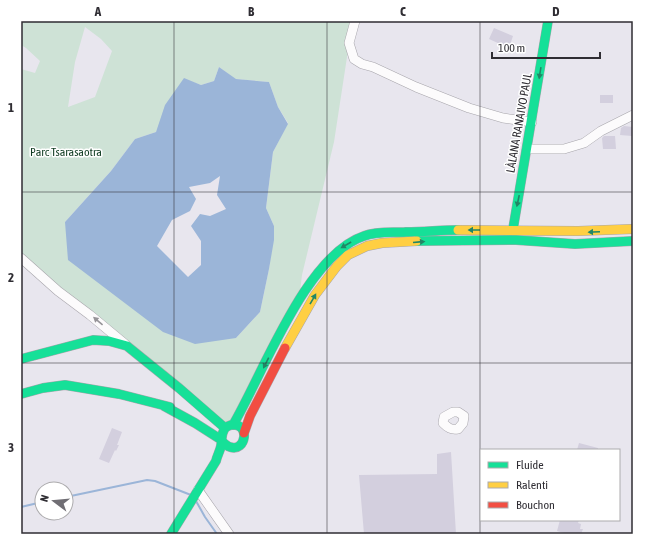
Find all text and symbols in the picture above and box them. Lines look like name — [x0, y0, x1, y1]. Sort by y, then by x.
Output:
text: A — [94, 4, 102, 19]
text: B — [248, 4, 255, 19]
text: C — [400, 4, 406, 19]
text: D — [552, 4, 560, 19]
scale bar — [492, 34, 600, 60]
text: 100 m — [498, 41, 525, 55]
one-way arrow — [537, 67, 543, 79]
street label: LÀLANA RANAIVO PAUL — [503, 72, 535, 174]
text: 1 — [8, 100, 14, 115]
park label: Parc Tsarasaotra — [30, 145, 102, 159]
one-way arrow — [515, 195, 521, 208]
one-way arrow — [468, 226, 480, 233]
one-way arrow — [588, 228, 600, 235]
one-way arrow — [413, 238, 425, 245]
one-way arrow — [340, 242, 352, 248]
text: 2 — [8, 270, 14, 285]
one-way arrow — [309, 293, 316, 305]
one-way arrow — [92, 317, 103, 326]
one-way arrow — [263, 357, 269, 368]
text: 3 — [8, 440, 14, 455]
legend — [480, 449, 620, 521]
text: Fluide — [516, 458, 544, 472]
text: Ralenti — [516, 478, 548, 492]
north arrow — [34, 481, 74, 521]
text: N — [38, 493, 51, 503]
text: Bouchon — [516, 498, 555, 512]

